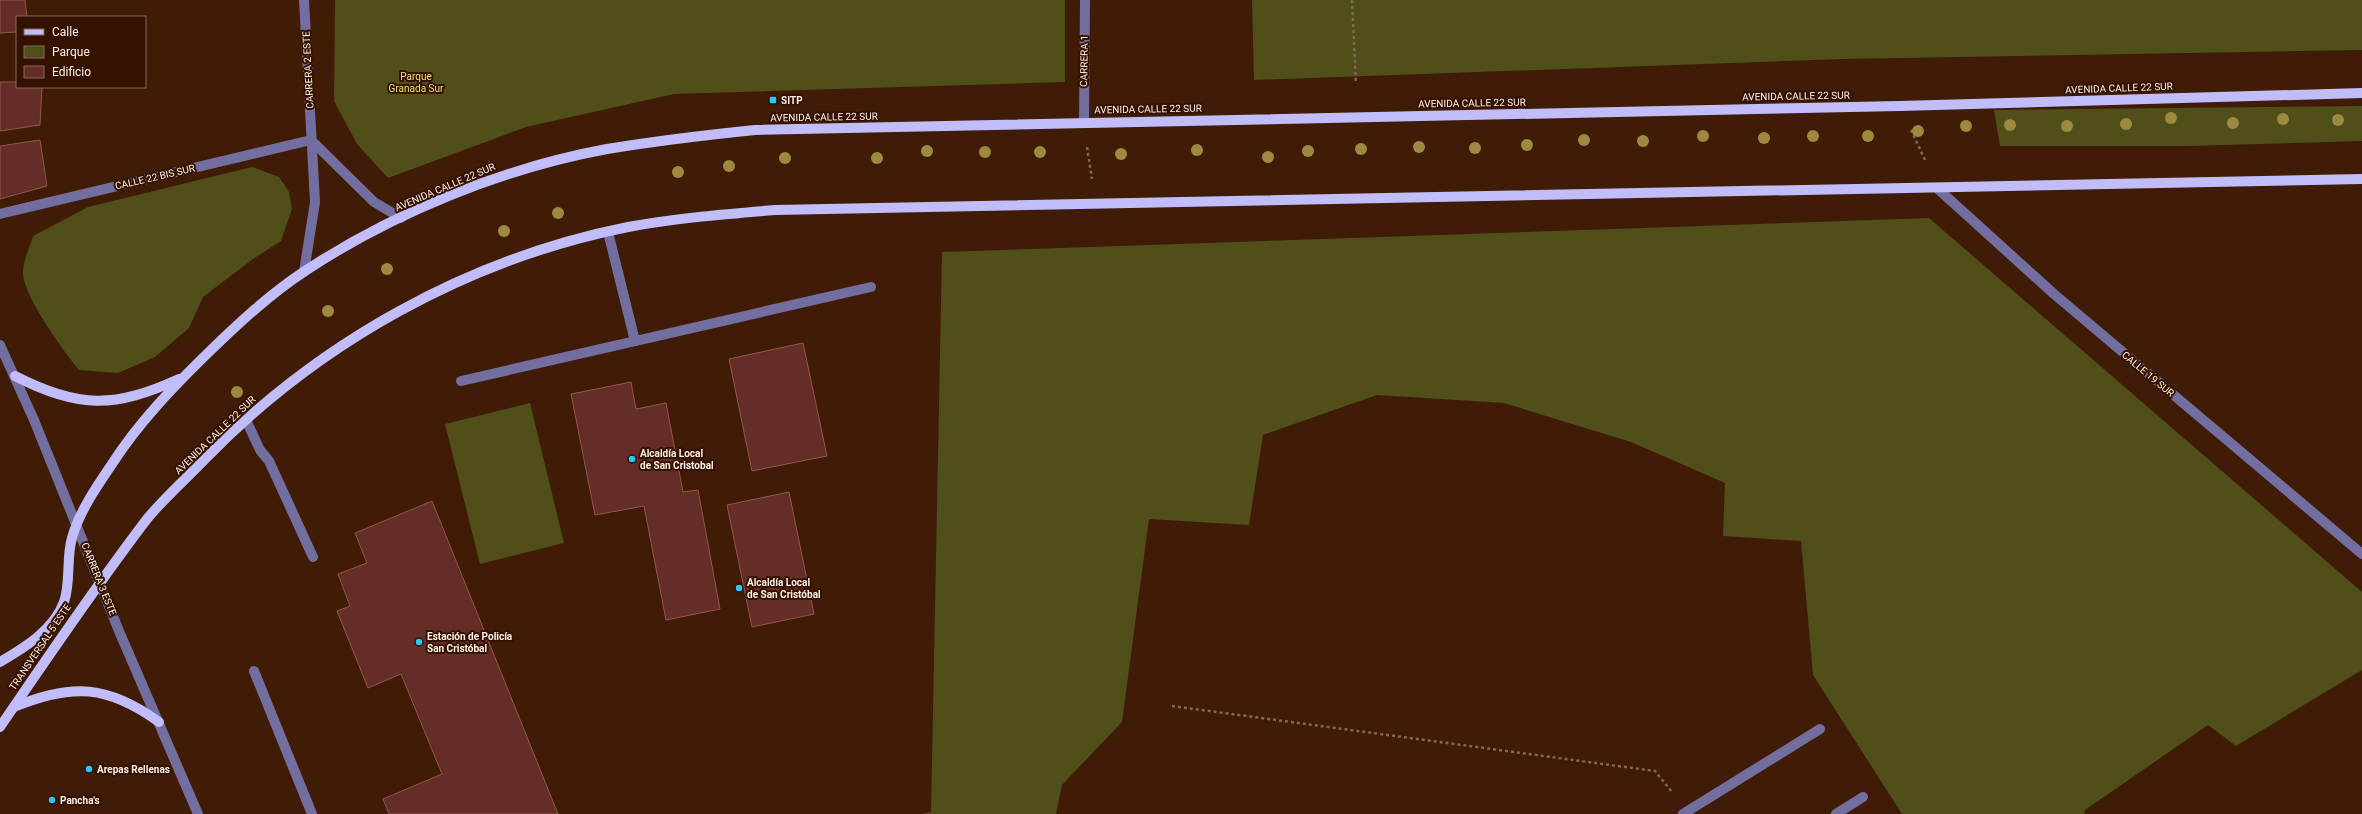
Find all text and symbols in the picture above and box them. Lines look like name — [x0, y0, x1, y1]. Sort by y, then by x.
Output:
legend — [16, 16, 146, 88]
text: Calle — [52, 25, 79, 39]
street label: CARRERA 2 ESTE — [300, 31, 316, 109]
street label: CARRERA 1 — [1078, 35, 1090, 87]
text: Parque — [52, 45, 90, 59]
text: Edificio — [52, 65, 91, 79]
park label: Parque Granada Sur — [389, 71, 444, 94]
street label: AVENIDA CALLE 22 SUR — [2065, 81, 2173, 95]
street label: AVENIDA CALLE 22 SUR — [1742, 90, 1850, 102]
marker: SITP — [768, 95, 778, 105]
place label: SITP — [781, 95, 803, 106]
street label: AVENIDA CALLE 22 SUR — [1418, 97, 1526, 109]
street label: AVENIDA CALLE 22 SUR — [1094, 103, 1202, 115]
street label: AVENIDA CALLE 22 SUR — [770, 111, 878, 123]
street label: AVENIDA CALLE 22 SUR — [393, 161, 497, 213]
street label: CALLE 22 BIS SUR — [114, 162, 196, 192]
street label: CALLE 19 SUR — [2120, 349, 2176, 399]
street label: AVENIDA CALLE 22 SUR — [172, 394, 258, 476]
place label: Alcaldía Local de San Cristobal — [640, 448, 714, 471]
marker: Alcaldía Local de San Cristobal — [627, 454, 637, 464]
street label: CARRERA 3 ESTE — [79, 541, 119, 617]
place label: Alcaldía Local de San Cristóbal — [747, 577, 821, 600]
marker: Alcaldía Local de San Cristóbal — [734, 583, 744, 593]
street label: TRANSVERSAL 5 ESTE — [7, 602, 73, 692]
place label: Estación de Policía San Cristóbal — [427, 631, 513, 654]
marker: Estación de Policía San Cristóbal — [414, 637, 424, 647]
marker: Arepas Rellenas — [84, 764, 94, 774]
place label: Arepas Rellenas — [97, 764, 170, 775]
marker: Pancha's — [47, 795, 57, 805]
place label: Pancha's — [60, 795, 100, 806]

